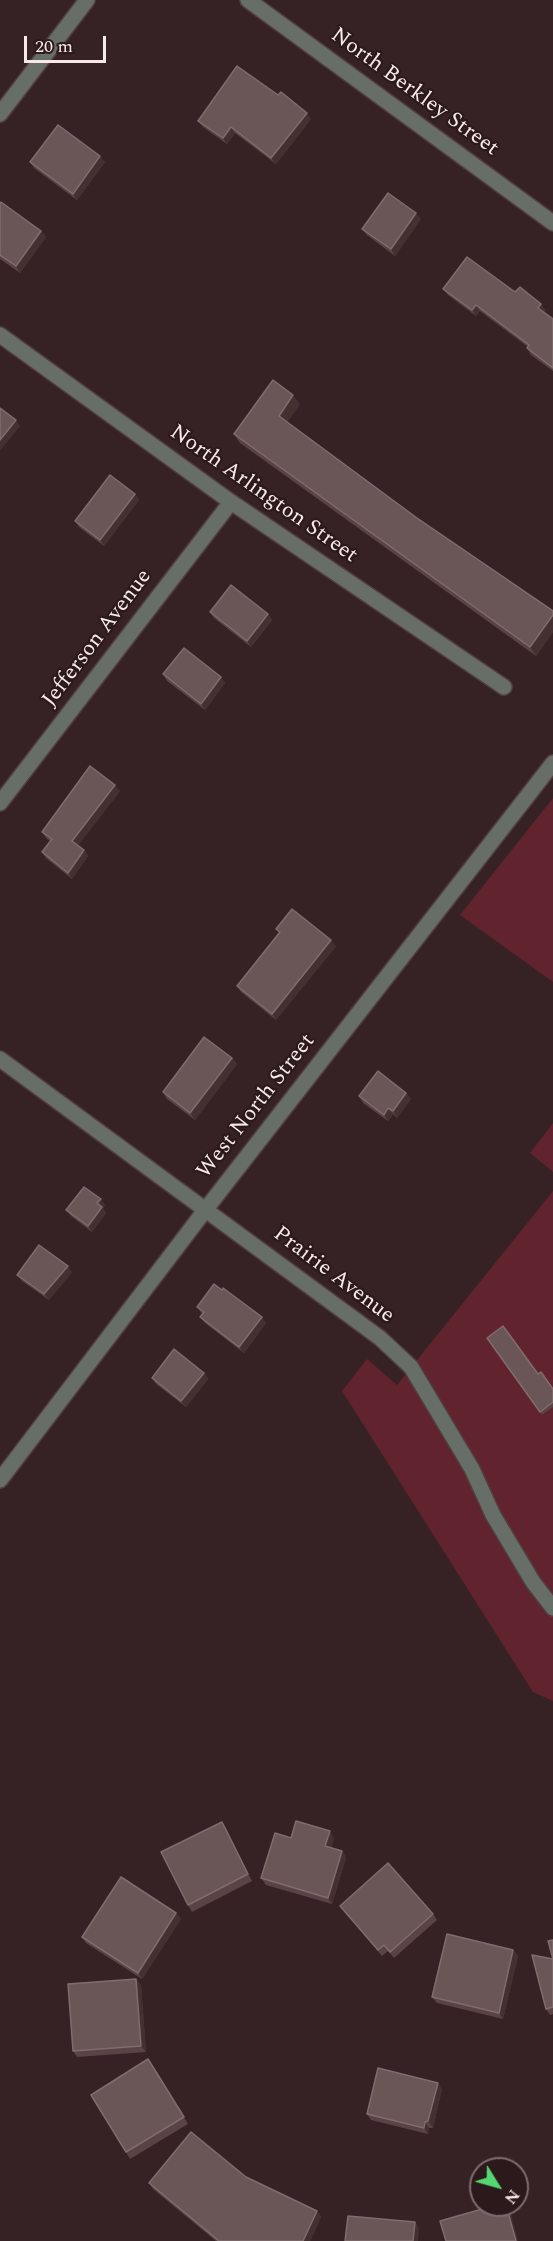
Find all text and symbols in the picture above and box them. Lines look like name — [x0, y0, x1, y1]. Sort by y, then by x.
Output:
street label: North Berkley Street — [325, 23, 503, 163]
scale bar — [27, 24, 110, 62]
text: 20 m — [35, 33, 73, 60]
street label: North Arlington Street — [164, 420, 362, 570]
street label: Jefferson Avenue — [38, 565, 158, 713]
street label: West North Street — [192, 1029, 322, 1185]
street label: Prairie Avenue — [267, 1222, 399, 1330]
north arrow — [469, 2157, 529, 2217]
text: N — [498, 2184, 525, 2209]

